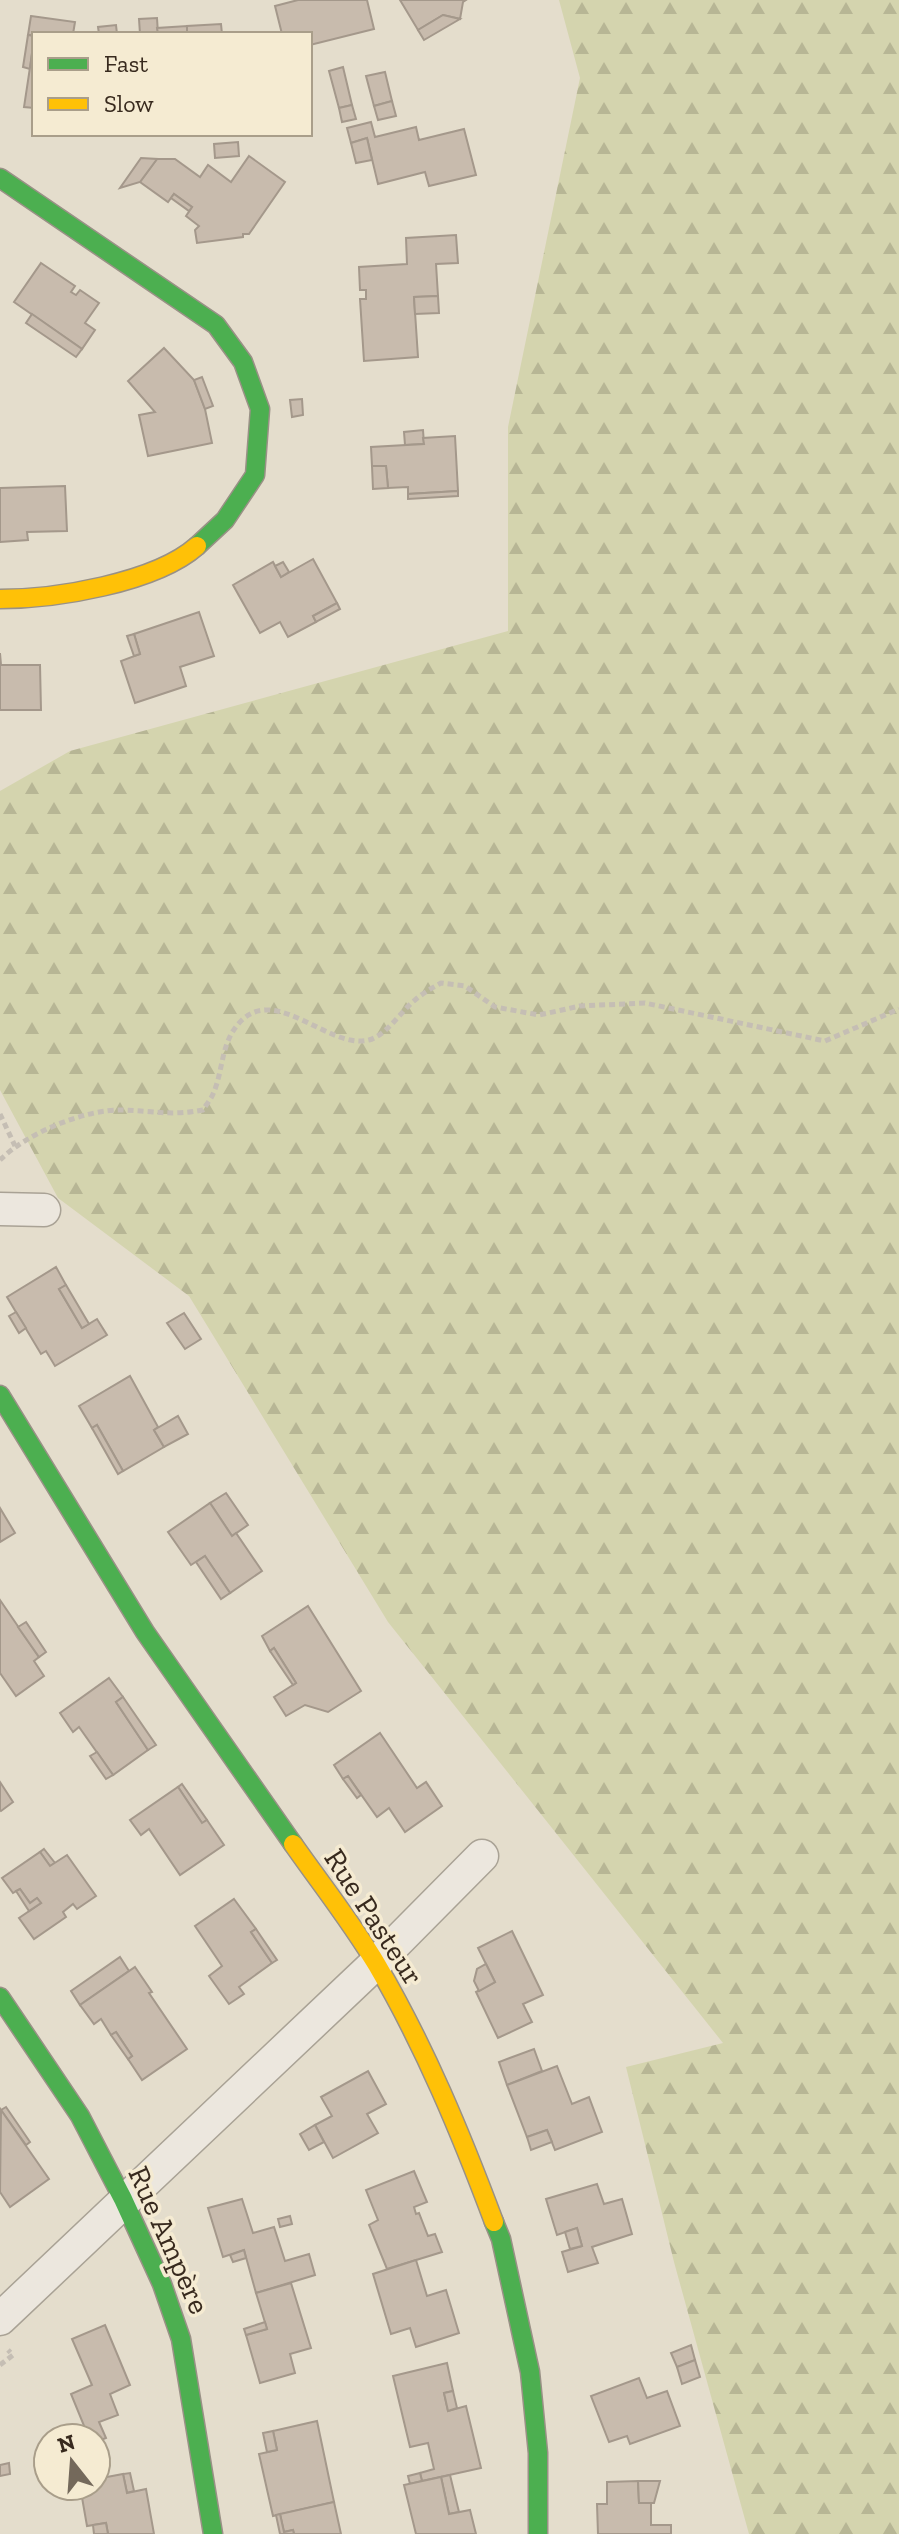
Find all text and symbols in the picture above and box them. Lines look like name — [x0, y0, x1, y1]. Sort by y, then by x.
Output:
legend — [32, 32, 312, 136]
text: Fast — [104, 49, 148, 78]
text: Slow — [104, 89, 154, 118]
street label: Rue Pasteur — [317, 1842, 431, 1992]
street label: Rue Ampère — [120, 2161, 218, 2319]
north arrow — [32, 2422, 112, 2502]
text: N — [54, 2428, 79, 2459]

